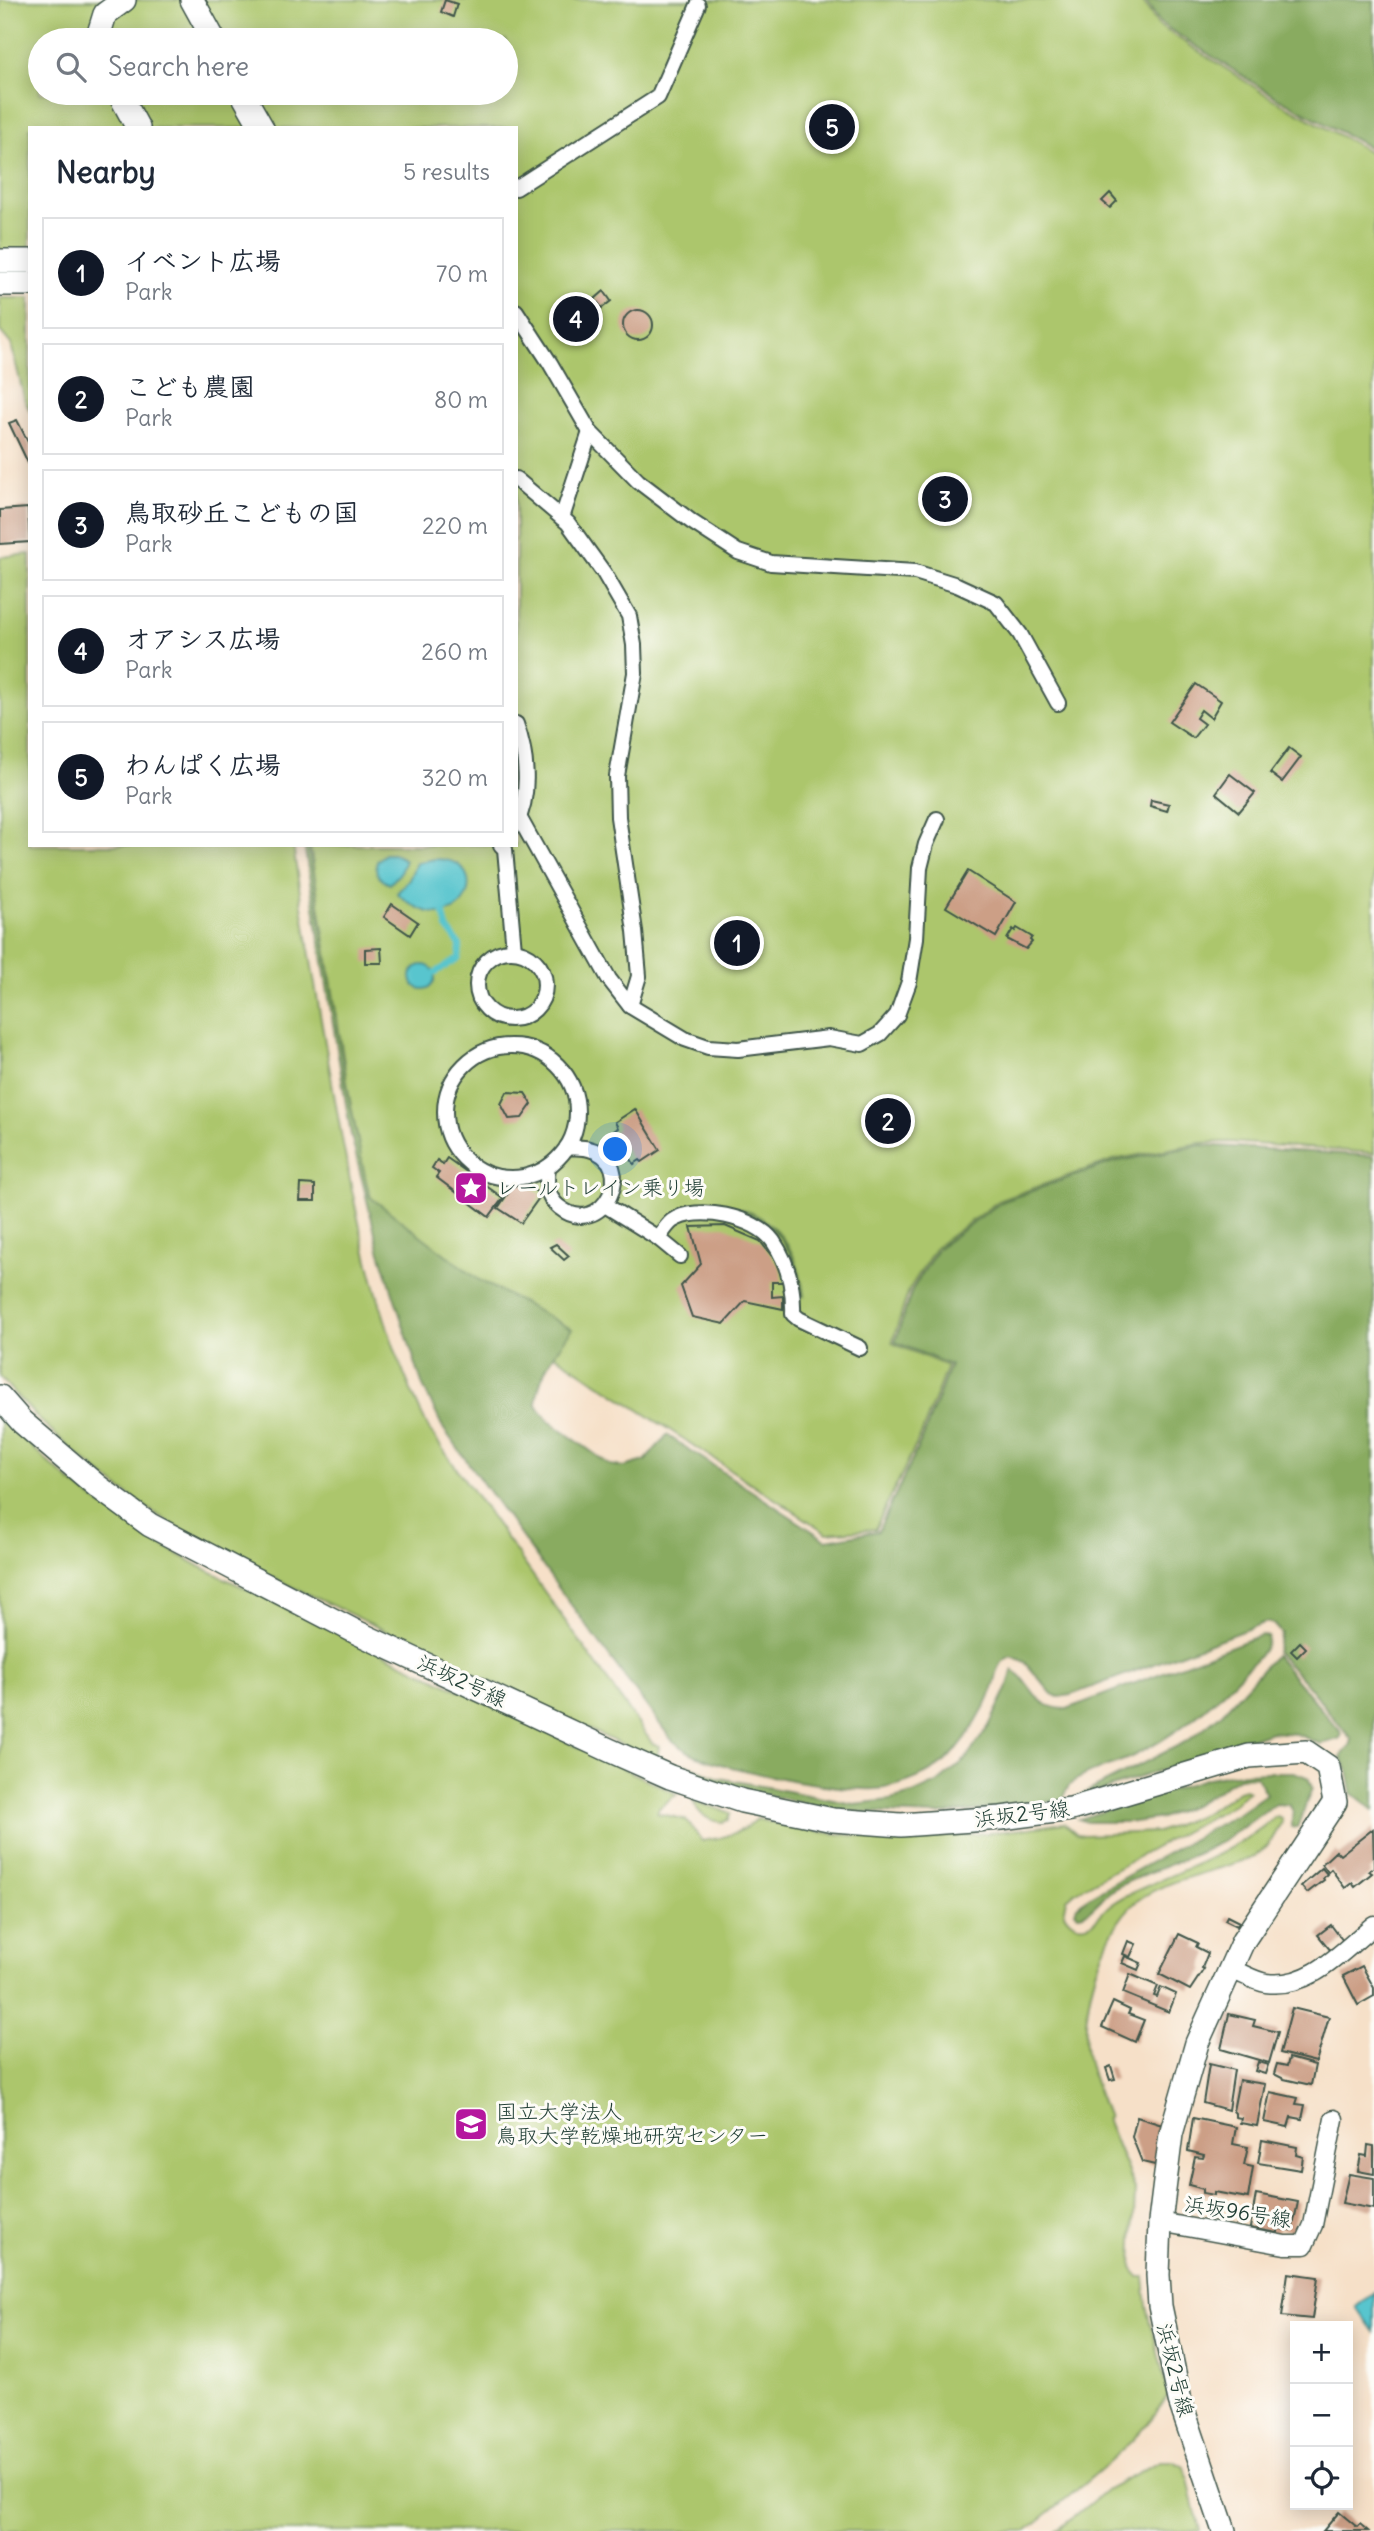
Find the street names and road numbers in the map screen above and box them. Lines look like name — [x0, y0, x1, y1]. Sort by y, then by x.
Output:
street label: 浜坂2号線 — [413, 1648, 511, 1713]
street label: 浜坂2号線 — [973, 1794, 1071, 1833]
street label: 浜坂96号線 — [1183, 2190, 1294, 2233]
street label: 浜坂2号線 — [1151, 2320, 1200, 2419]

